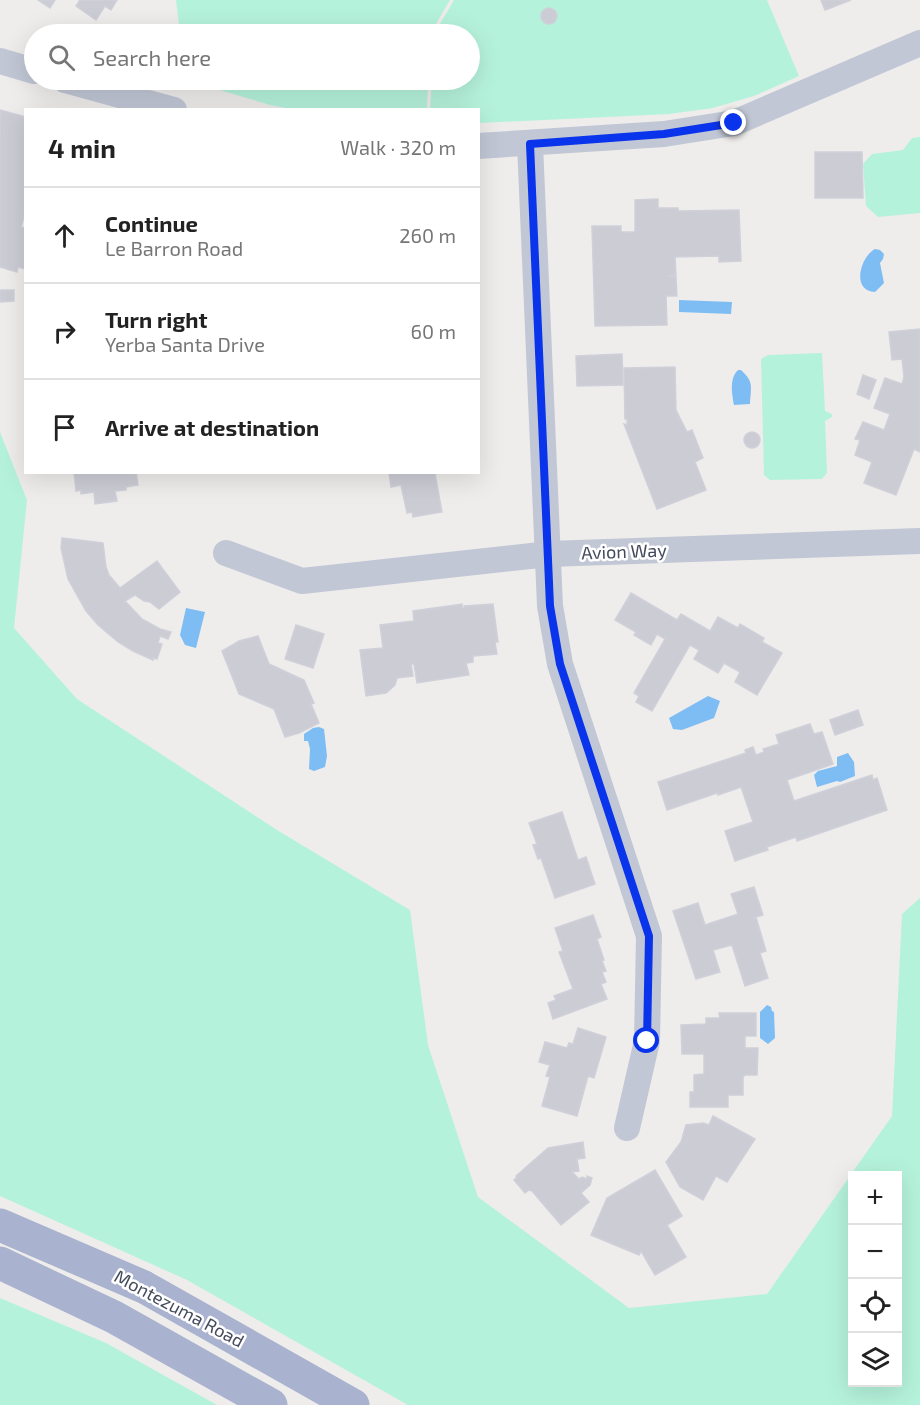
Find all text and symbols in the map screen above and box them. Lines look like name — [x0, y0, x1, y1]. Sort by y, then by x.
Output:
search box — [24, 24, 480, 90]
icon: search — [45, 41, 78, 74]
text: Search here — [93, 44, 211, 70]
route end — [720, 109, 746, 135]
text: 4 min — [48, 132, 116, 163]
text: Walk · 320 m — [340, 135, 456, 159]
text: Continue — [105, 210, 198, 236]
icon: ahead — [48, 219, 81, 252]
text: 260 m — [399, 223, 456, 247]
text: Le Barron Road — [105, 236, 243, 260]
text: Turn right — [105, 306, 207, 332]
icon: right — [48, 315, 81, 348]
text: 60 m — [411, 319, 456, 343]
text: Yerba Santa Drive — [105, 332, 265, 356]
icon: arrive — [48, 411, 81, 444]
text: Arrive at destination — [105, 414, 319, 440]
street label: Avion Way — [581, 538, 668, 563]
route start — [633, 1027, 659, 1053]
map controls — [848, 1171, 902, 1387]
button: + — [848, 1171, 902, 1225]
button: − — [848, 1225, 902, 1279]
street label: Montezuma Road — [111, 1265, 248, 1352]
button: locate — [848, 1279, 902, 1333]
button: layers — [848, 1333, 902, 1387]

